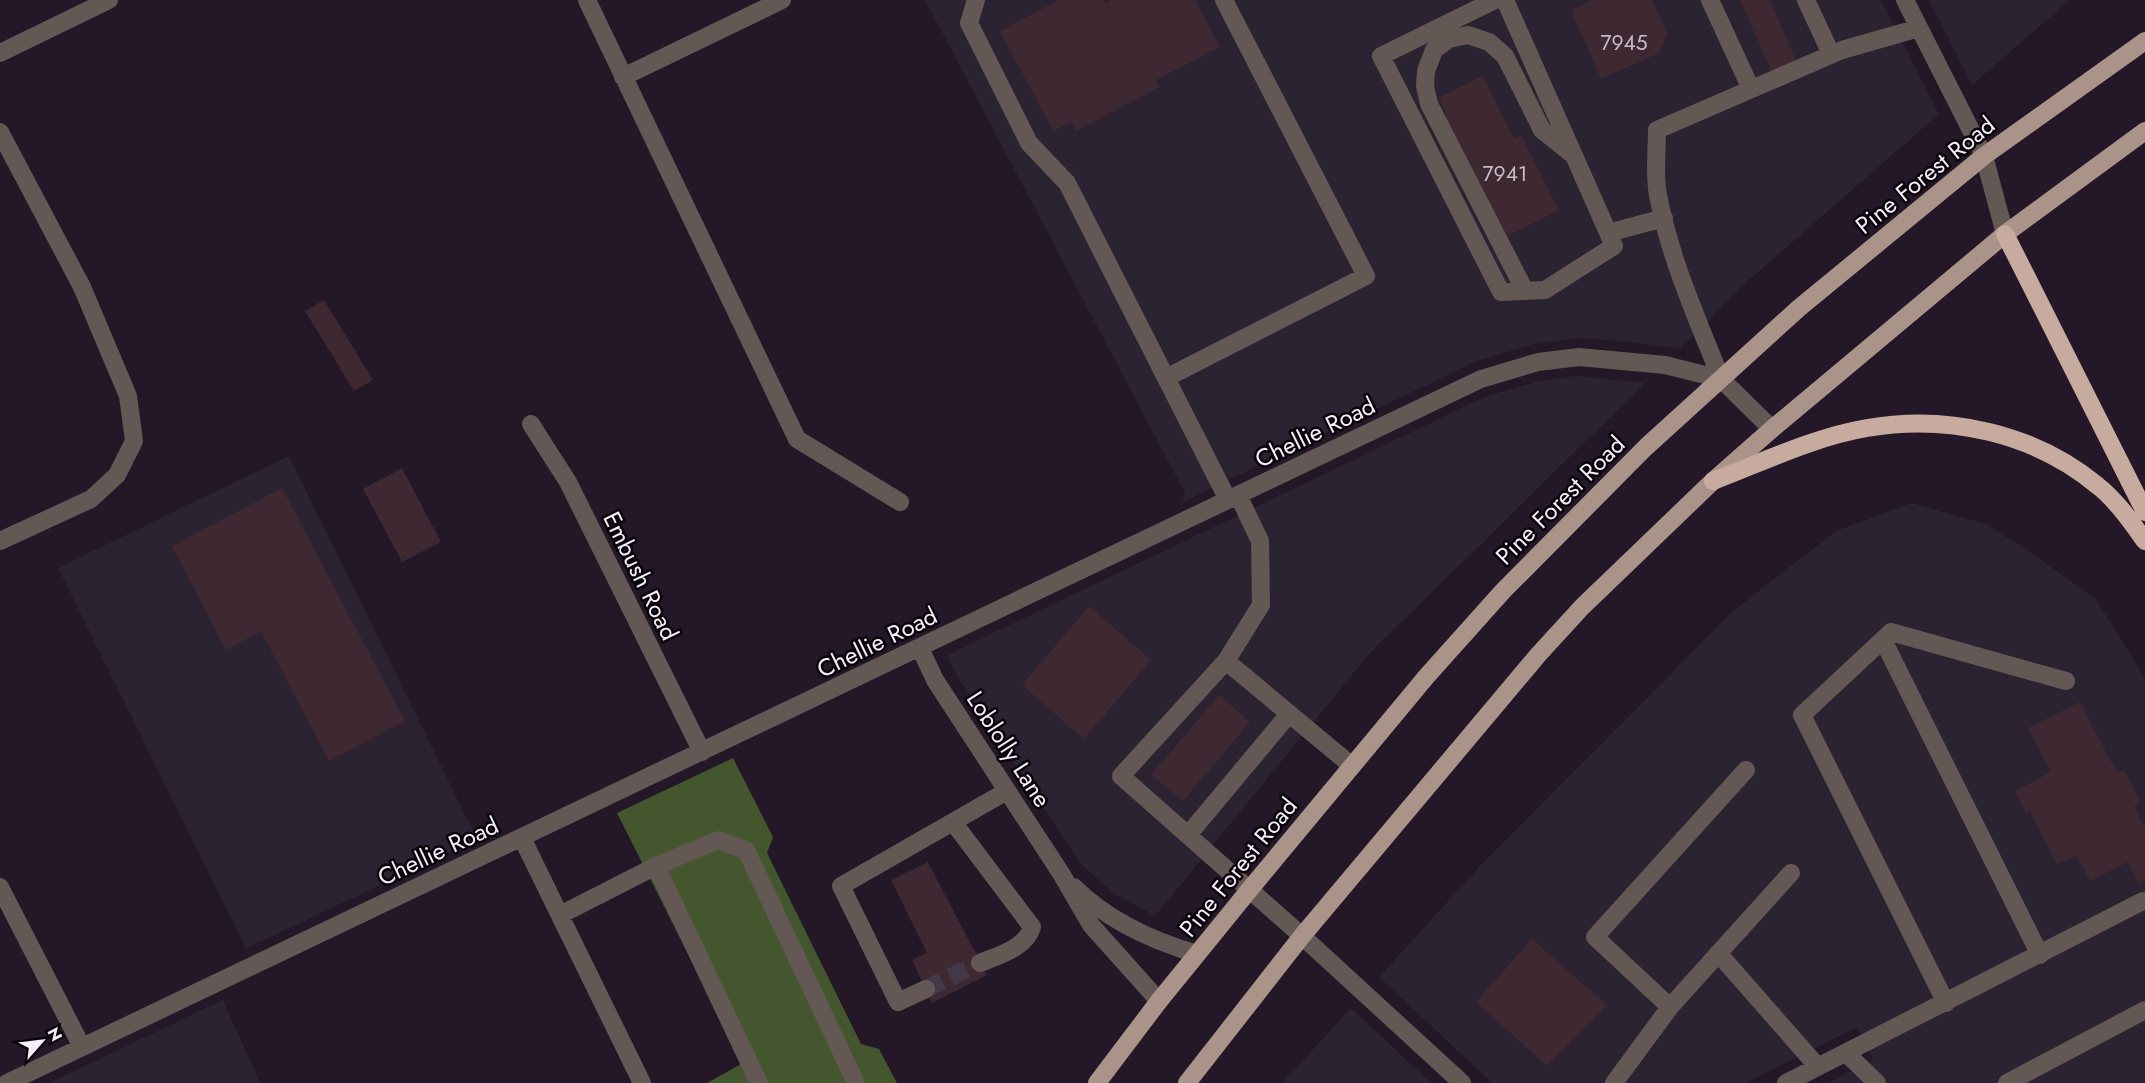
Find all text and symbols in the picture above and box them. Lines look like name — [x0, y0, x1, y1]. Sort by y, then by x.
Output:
house number: 7945 — [1600, 28, 1648, 58]
street label: Pine Forest Road — [1848, 108, 2002, 242]
house number: 7941 — [1483, 159, 1527, 189]
street label: Chellie Road — [1249, 388, 1381, 476]
street label: Pine Forest Road — [1487, 427, 1633, 573]
street label: Embush Road — [595, 506, 687, 646]
street label: Chellie Road — [811, 598, 943, 686]
street label: Loblolly Lane — [958, 684, 1060, 814]
street label: Pine Forest Road — [1171, 790, 1305, 944]
street label: Chellie Road — [372, 808, 504, 894]
north arrow — [12, 1011, 72, 1071]
text: N — [42, 1023, 68, 1045]

